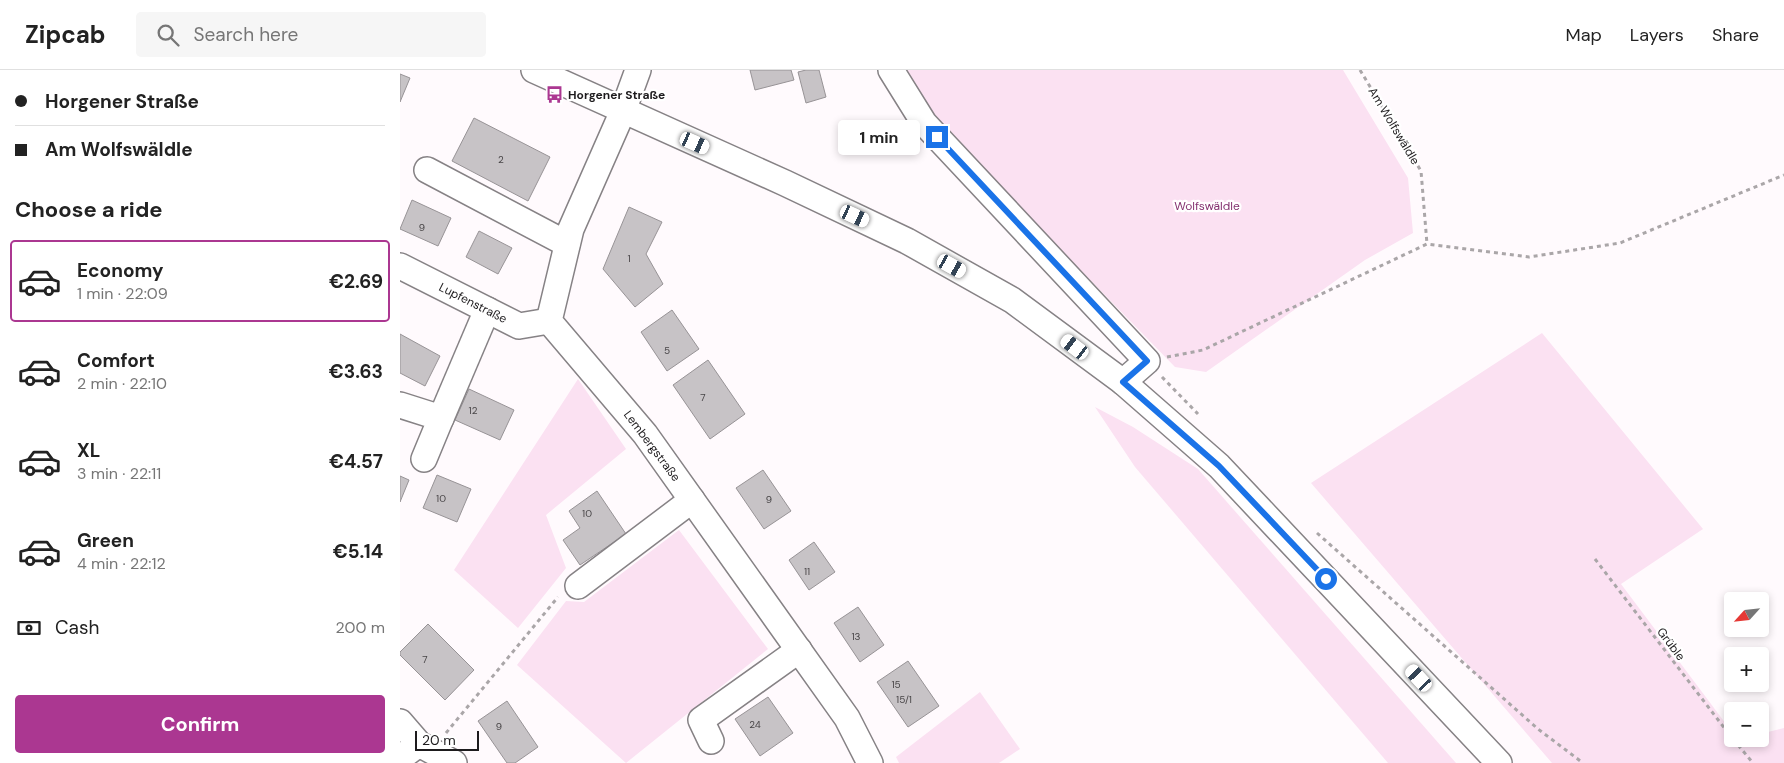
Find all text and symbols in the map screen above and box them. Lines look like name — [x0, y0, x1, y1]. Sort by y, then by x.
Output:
search box — [136, 12, 486, 57]
text: Zipcab — [25, 19, 106, 50]
icon: search — [154, 21, 182, 49]
text: Search here — [194, 22, 298, 47]
text: Map — [1566, 23, 1602, 47]
text: Layers — [1630, 23, 1684, 47]
text: Share — [1712, 23, 1759, 47]
street label: Am Wolfswäldle — [1365, 84, 1423, 168]
bus stop icon: Horgener Straße — [544, 85, 564, 105]
place label: Horgener Straße — [568, 87, 665, 103]
text: Horgener Straße — [45, 89, 199, 114]
callout: 1 min — [837, 120, 920, 154]
route end — [926, 126, 948, 148]
text: 1 min — [860, 127, 898, 148]
car — [678, 130, 711, 156]
text: Am Wolfswäldle — [45, 137, 193, 162]
house number: 2 — [498, 153, 504, 166]
text: Choose a ride — [15, 195, 163, 224]
park label: Wolfswäldle — [1174, 198, 1240, 214]
car — [838, 203, 871, 229]
house number: 9 — [419, 221, 425, 234]
house number: 1 — [627, 252, 631, 265]
car — [935, 252, 968, 280]
text: Economy — [77, 258, 164, 283]
icon: car — [17, 259, 62, 304]
text: €2.69 — [329, 269, 383, 294]
street label: Lupfenstraße — [436, 279, 510, 327]
text: 1 min · 22:09 — [77, 283, 168, 304]
car — [1058, 332, 1091, 362]
house number: 5 — [664, 344, 670, 357]
text: Comfort — [77, 348, 155, 373]
icon: car — [17, 349, 62, 394]
text: €3.63 — [329, 359, 383, 384]
text: 2 min · 22:10 — [77, 373, 167, 394]
house number: 7 — [700, 391, 706, 404]
house number: 12 — [469, 404, 478, 417]
street label: Lembergstraße — [620, 407, 684, 485]
text: XL — [77, 438, 100, 463]
icon: car — [17, 439, 62, 484]
text: €4.57 — [329, 449, 383, 474]
text: 3 min · 22:11 — [77, 463, 161, 484]
house number: 10 — [436, 492, 446, 505]
house number: 9 — [766, 493, 772, 506]
house number: 10 — [582, 507, 592, 520]
text: Green — [77, 528, 134, 553]
icon: car — [17, 529, 62, 574]
text: €5.14 — [333, 539, 383, 564]
text: 4 min · 22:12 — [77, 553, 166, 574]
house number: 11 — [804, 565, 810, 578]
route start — [1315, 568, 1337, 590]
north arrow — [1724, 592, 1769, 638]
map controls — [1724, 592, 1769, 747]
icon: cash — [15, 614, 43, 642]
text: Cash — [55, 615, 99, 640]
text: 200 m — [336, 617, 385, 638]
street label: Grüble — [1653, 624, 1689, 664]
house number: 13 — [851, 630, 861, 643]
button: + — [1724, 647, 1769, 692]
house number: 7 — [422, 653, 428, 666]
car — [1403, 662, 1434, 694]
house number: 15 — [891, 678, 901, 691]
house number: 15/1 — [896, 693, 912, 706]
button: Confirm — [15, 695, 385, 753]
button: − — [1724, 702, 1769, 747]
house number: 24 — [749, 718, 761, 731]
house number: 9 — [496, 720, 502, 733]
scale bar — [415, 728, 479, 751]
text: 20 m — [422, 731, 456, 749]

